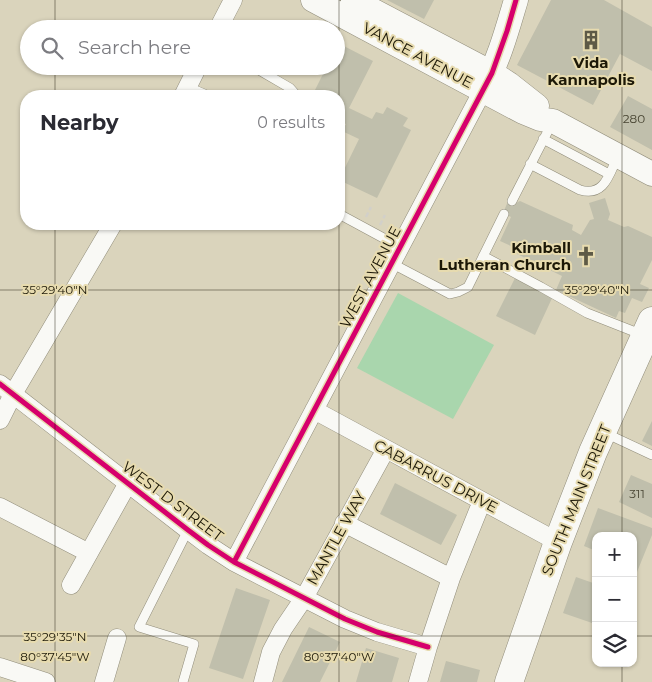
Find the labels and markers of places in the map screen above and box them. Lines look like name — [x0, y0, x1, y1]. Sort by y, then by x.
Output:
building icon: Vida Kannapolis — [580, 29, 602, 51]
place label: Vida Kannapolis — [547, 53, 635, 89]
place label: Kimball Lutheran Church — [438, 238, 571, 274]
church icon: Kimball Lutheran Church — [575, 245, 597, 267]

